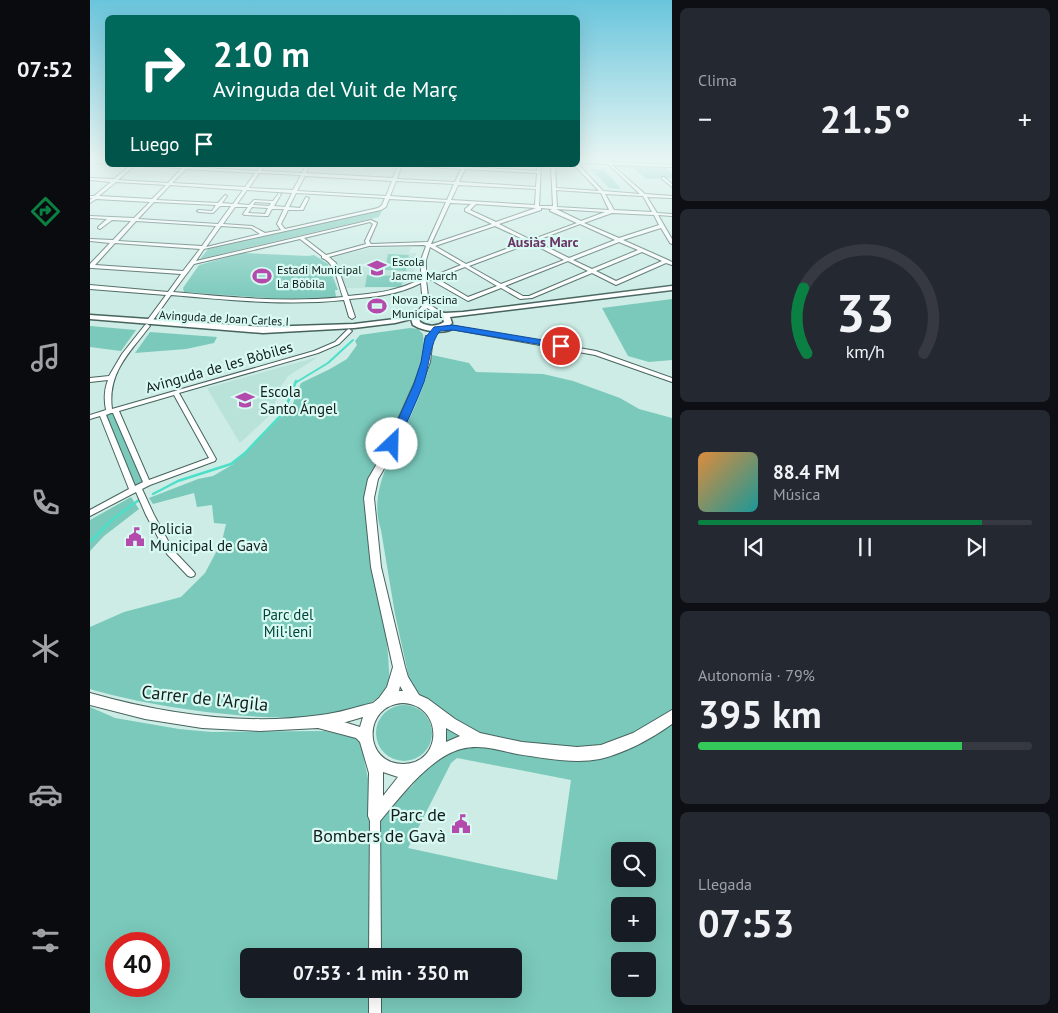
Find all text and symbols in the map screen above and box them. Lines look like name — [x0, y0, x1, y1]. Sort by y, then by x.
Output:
text: 210 m — [213, 31, 310, 77]
icon: right — [130, 35, 195, 100]
text: 07:52 — [17, 55, 73, 83]
text: Clima — [698, 70, 737, 90]
text: Avinguda del Vuit de Març — [213, 75, 458, 103]
text: 21.5° — [820, 94, 910, 143]
text: − — [698, 100, 712, 137]
text: + — [1018, 100, 1032, 137]
icon: arrive — [190, 130, 218, 158]
text: Luego — [130, 132, 180, 156]
icon: directions — [28, 194, 63, 229]
district label: Ausiàs Marc — [507, 233, 579, 251]
place label: Escola Jacme March — [391, 254, 457, 283]
school or university icon: Escola Jacme March — [366, 257, 388, 279]
place label: Estadi Municipal La Bòbila — [277, 262, 362, 291]
sports icon: Estadi Municipal La Bòbila — [251, 265, 273, 287]
text: 33 — [836, 279, 894, 346]
place label: Nova Piscina Municipal — [392, 292, 457, 321]
sports icon: Nova Piscina Municipal — [366, 295, 388, 317]
street label: Avinguda de Joan Carles I — [159, 307, 289, 329]
pin — [540, 325, 582, 367]
icon: arrive — [547, 332, 575, 360]
street label: Avinguda de les Bòbiles — [143, 337, 295, 397]
icon: music — [28, 340, 63, 375]
text: km/h — [845, 340, 885, 363]
place label: Escola Santo Ángel — [260, 382, 338, 418]
school or university icon: Escola Santo Ángel — [234, 389, 256, 411]
position arrow — [365, 417, 417, 469]
text: 88.4 FM — [773, 460, 840, 484]
text: Música — [773, 484, 820, 504]
icon: phone — [28, 485, 63, 520]
place label: Policia Municipal de Gavà — [150, 519, 268, 555]
public building icon: Policia Municipal de Gavà — [124, 526, 146, 548]
icon: previous — [740, 533, 768, 561]
icon: pause — [851, 533, 879, 561]
icon: next — [962, 533, 990, 561]
park label: Parc del Mil·leni — [263, 605, 314, 641]
icon: climate — [28, 631, 63, 666]
text: Autonomía · 79% — [698, 665, 815, 685]
street label: Carrer de l'Argila — [141, 680, 269, 716]
text: 395 km — [698, 689, 822, 738]
icon: car — [28, 777, 63, 812]
place label: Parc de Bombers de Gavà — [313, 803, 446, 847]
public building icon: Parc de Bombers de Gavà — [450, 813, 472, 835]
map controls — [611, 842, 656, 997]
button: search — [611, 842, 656, 887]
text: Llegada — [698, 874, 752, 894]
button: + — [611, 897, 656, 942]
text: 07:53 — [698, 898, 794, 947]
icon: filters — [28, 923, 63, 958]
speed limit sign: 40 — [105, 932, 170, 997]
button: − — [611, 952, 656, 997]
text: 07:53 · 1 min · 350 m — [293, 961, 469, 985]

